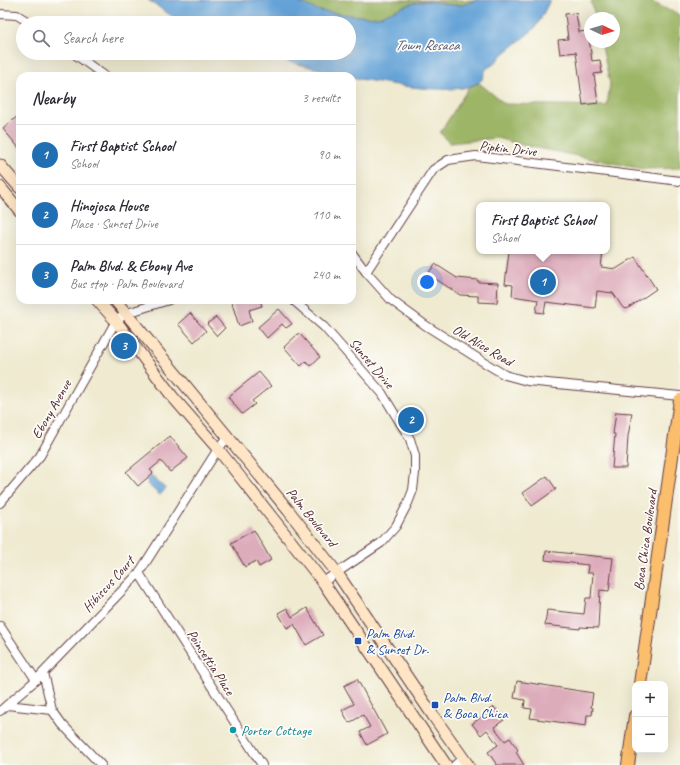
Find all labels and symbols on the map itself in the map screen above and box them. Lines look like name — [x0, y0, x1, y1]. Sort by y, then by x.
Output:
north arrow — [584, 12, 620, 48]
water label: Town Resaca — [395, 36, 461, 55]
street label: Pipkin Drive — [479, 137, 539, 160]
pin: 1 — [530, 267, 556, 297]
your location — [417, 272, 437, 292]
street label: Old Alice Road — [450, 321, 518, 371]
pin: 3 — [111, 331, 137, 361]
street label: Sunset Drive — [346, 335, 398, 393]
street label: Ebony Avenue — [28, 376, 76, 442]
pin: 2 — [398, 405, 424, 435]
street label: Palm Boulevard — [283, 484, 342, 552]
street label: Boca Chica Boulevard — [630, 486, 661, 592]
street label: Hibiscus Court — [79, 551, 139, 616]
place label: Palm Blvd. & Sunset Dr. — [366, 625, 429, 658]
street label: Poinsettia Place — [183, 626, 239, 699]
marker: Palm Blvd. & Sunset Dr. — [353, 636, 363, 646]
place label: Palm Blvd. & Boca Chica — [443, 689, 508, 722]
marker: Palm Blvd. & Boca Chica — [430, 700, 440, 710]
place label: Porter Cottage — [241, 722, 313, 739]
marker: Porter Cottage — [228, 725, 238, 735]

